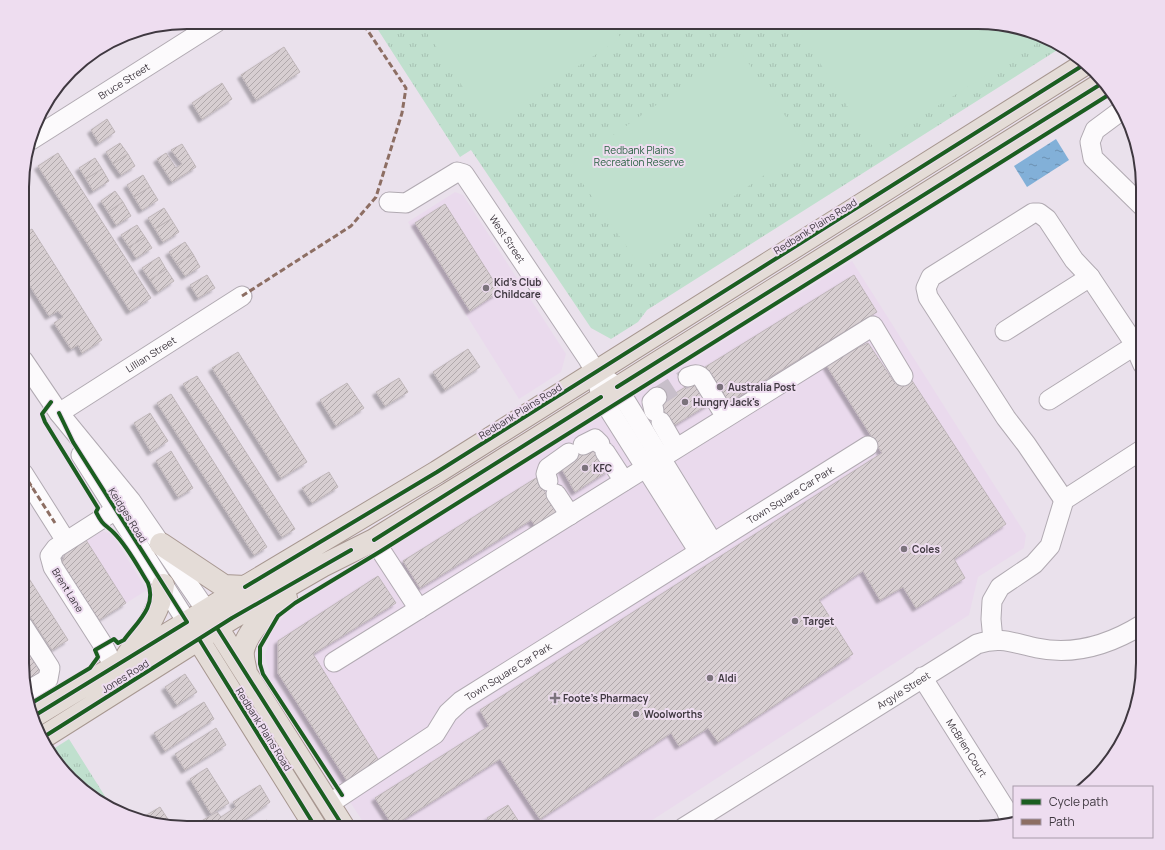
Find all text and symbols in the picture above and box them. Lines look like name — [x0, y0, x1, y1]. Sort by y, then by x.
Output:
street label: Bruce Street — [95, 60, 152, 103]
park label: Redbank Plains Recreation Reserve — [594, 143, 684, 169]
street label: Redbank Plains Road — [771, 195, 859, 257]
street label: West Street — [486, 212, 529, 266]
place label: Kid's Club Childcare — [494, 275, 542, 301]
marker: Kid's Club Childcare — [481, 283, 491, 293]
street label: Lillian Street — [123, 333, 179, 376]
street label: Redbank Plains Road — [476, 380, 564, 442]
place label: Australia Post — [728, 380, 796, 394]
marker: Australia Post — [715, 382, 725, 392]
place label: Hungry Jack's — [693, 395, 760, 409]
marker: Hungry Jack's — [680, 397, 690, 407]
place label: KFC — [593, 461, 612, 475]
street label: Town Square Car Park — [744, 462, 837, 527]
marker: KFC — [580, 463, 590, 473]
street label: Keidges Road — [106, 485, 150, 545]
place label: Coles — [912, 542, 940, 556]
marker: Coles — [899, 544, 909, 554]
street label: Brent Lane — [49, 565, 87, 615]
place label: Target — [803, 614, 834, 628]
marker: Target — [790, 616, 800, 626]
street label: Town Square Car Park — [462, 639, 555, 704]
street label: Jones Road — [99, 656, 151, 696]
street label: Argyle Street — [874, 668, 933, 712]
place label: Aldi — [718, 671, 737, 685]
marker: Aldi — [705, 673, 715, 683]
street label: Redbank Plains Road — [233, 685, 295, 773]
place label: Foote's Pharmacy — [563, 691, 649, 705]
marker: Foote's Pharmacy — [550, 693, 560, 703]
place label: Woolworths — [644, 707, 703, 721]
marker: Woolworths — [631, 709, 641, 719]
street label: McBrien Court — [943, 716, 990, 780]
legend — [1013, 786, 1153, 838]
text: Cycle path — [1049, 793, 1108, 810]
text: Path — [1049, 813, 1075, 830]

